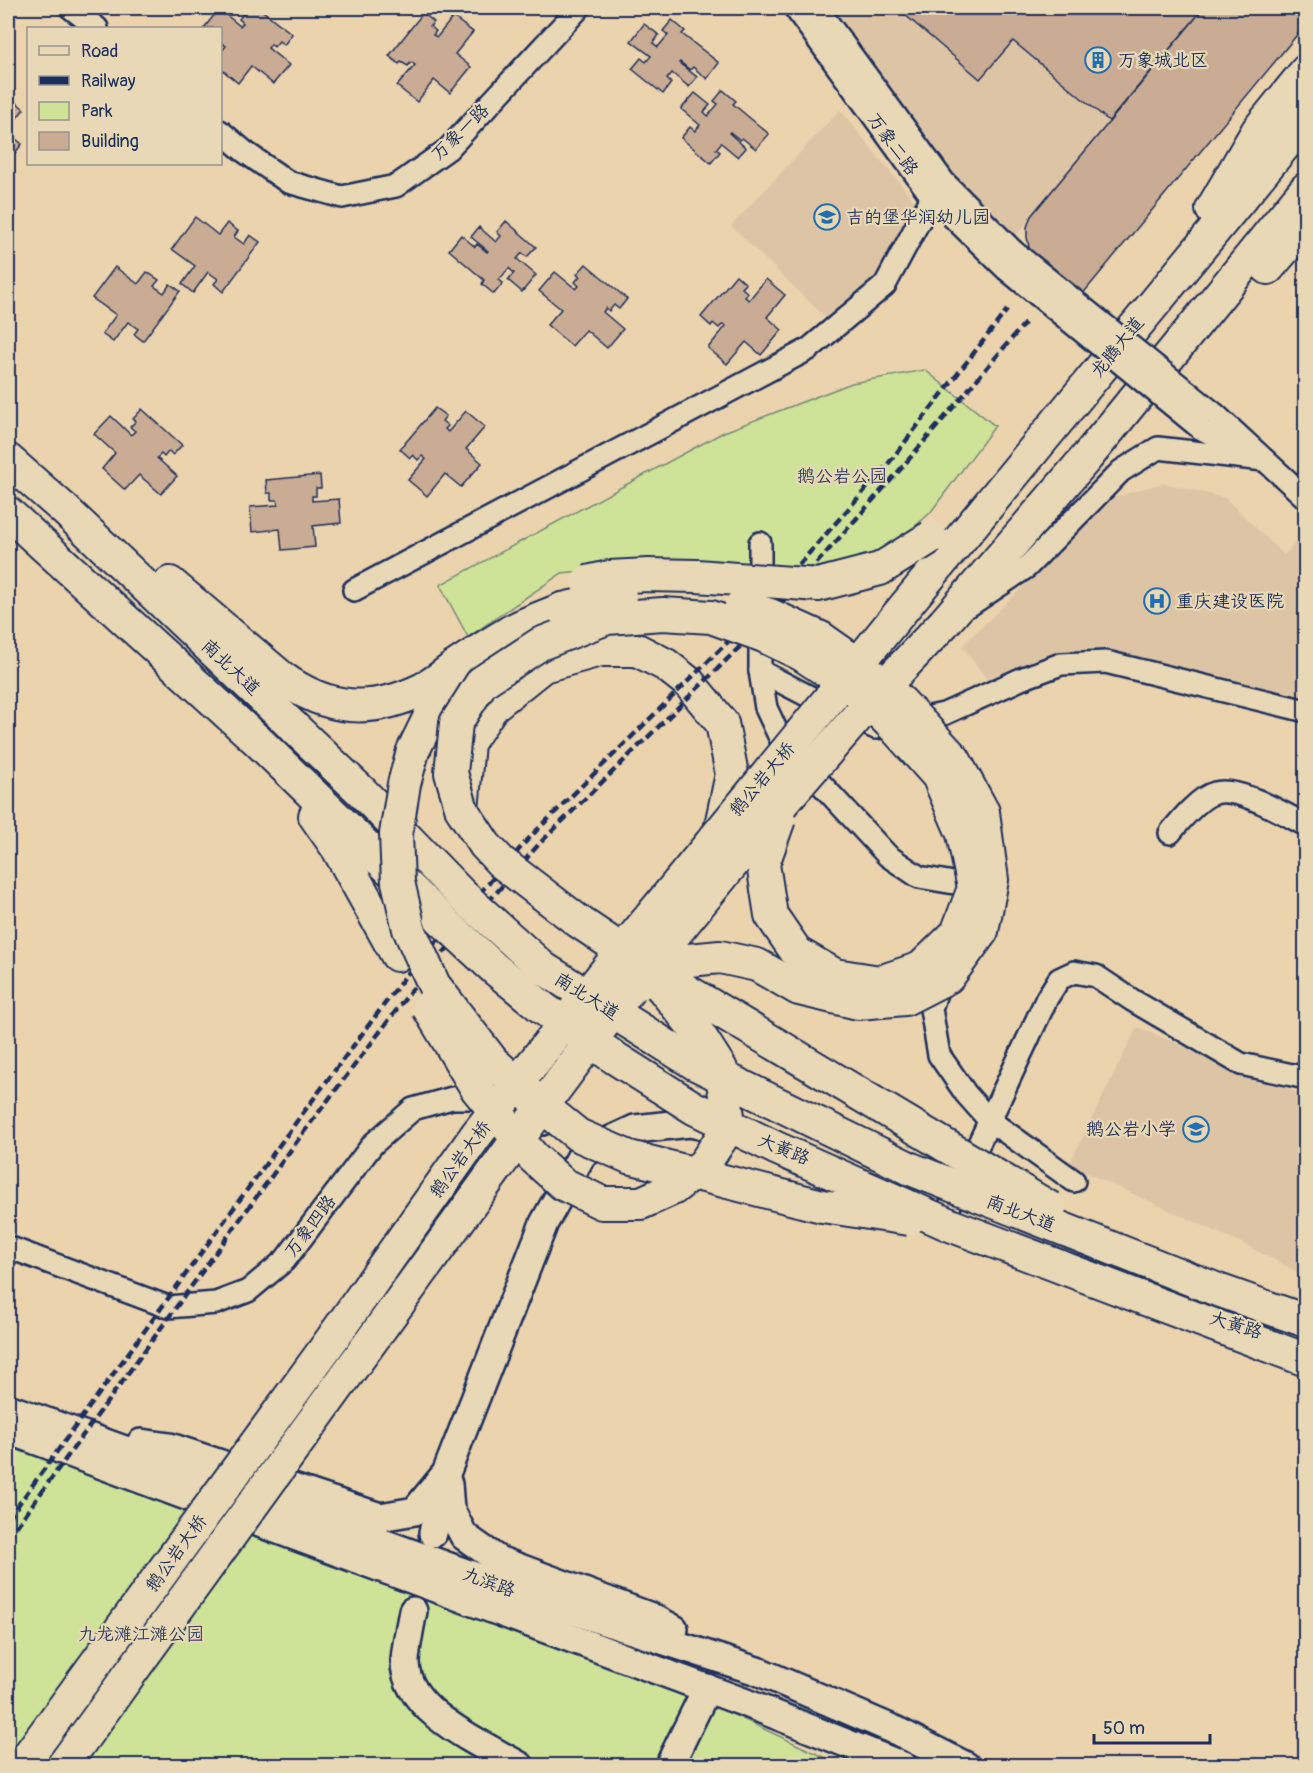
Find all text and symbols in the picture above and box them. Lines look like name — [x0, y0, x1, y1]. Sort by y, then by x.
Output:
legend — [27, 27, 222, 165]
text: Road — [81, 40, 118, 63]
building icon: 万象城北区 — [1083, 45, 1113, 75]
place label: 万象城北区 — [1118, 49, 1208, 72]
text: Railway — [81, 70, 136, 93]
street label: 万象一路 — [426, 99, 494, 166]
text: Park — [81, 100, 113, 123]
street label: 万象二路 — [862, 108, 923, 180]
text: Building — [81, 130, 139, 153]
school or university icon: 吉的堡华润幼儿园 — [812, 202, 842, 232]
place label: 吉的堡华润幼儿园 — [846, 206, 990, 229]
street label: 龙腾大道 — [1086, 312, 1149, 383]
park label: 鹅公岩公园 — [797, 465, 887, 488]
hospital icon: 重庆建设医院 — [1142, 586, 1172, 616]
place label: 重庆建设医院 — [1176, 590, 1284, 613]
street label: 南北大道 — [196, 634, 265, 700]
street label: 鹅公岩大桥 — [725, 737, 800, 821]
street label: 南北大道 — [550, 968, 623, 1025]
school or university icon: 鹅公岩小学 — [1181, 1114, 1211, 1144]
street label: 鹅公岩大桥 — [425, 1116, 496, 1202]
place label: 鹅公岩小学 — [1086, 1118, 1176, 1141]
street label: 大黄路 — [754, 1129, 813, 1170]
street label: 南北大道 — [983, 1190, 1059, 1237]
street label: 万象四路 — [280, 1191, 341, 1262]
street label: 大黄路 — [1207, 1307, 1265, 1344]
street label: 鹅公岩大桥 — [141, 1510, 212, 1596]
street label: 九滨路 — [460, 1562, 518, 1603]
park label: 九龙滩江滩公园 — [78, 1623, 204, 1646]
scale bar — [1094, 1707, 1210, 1745]
text: 50 m — [1103, 1717, 1145, 1740]

